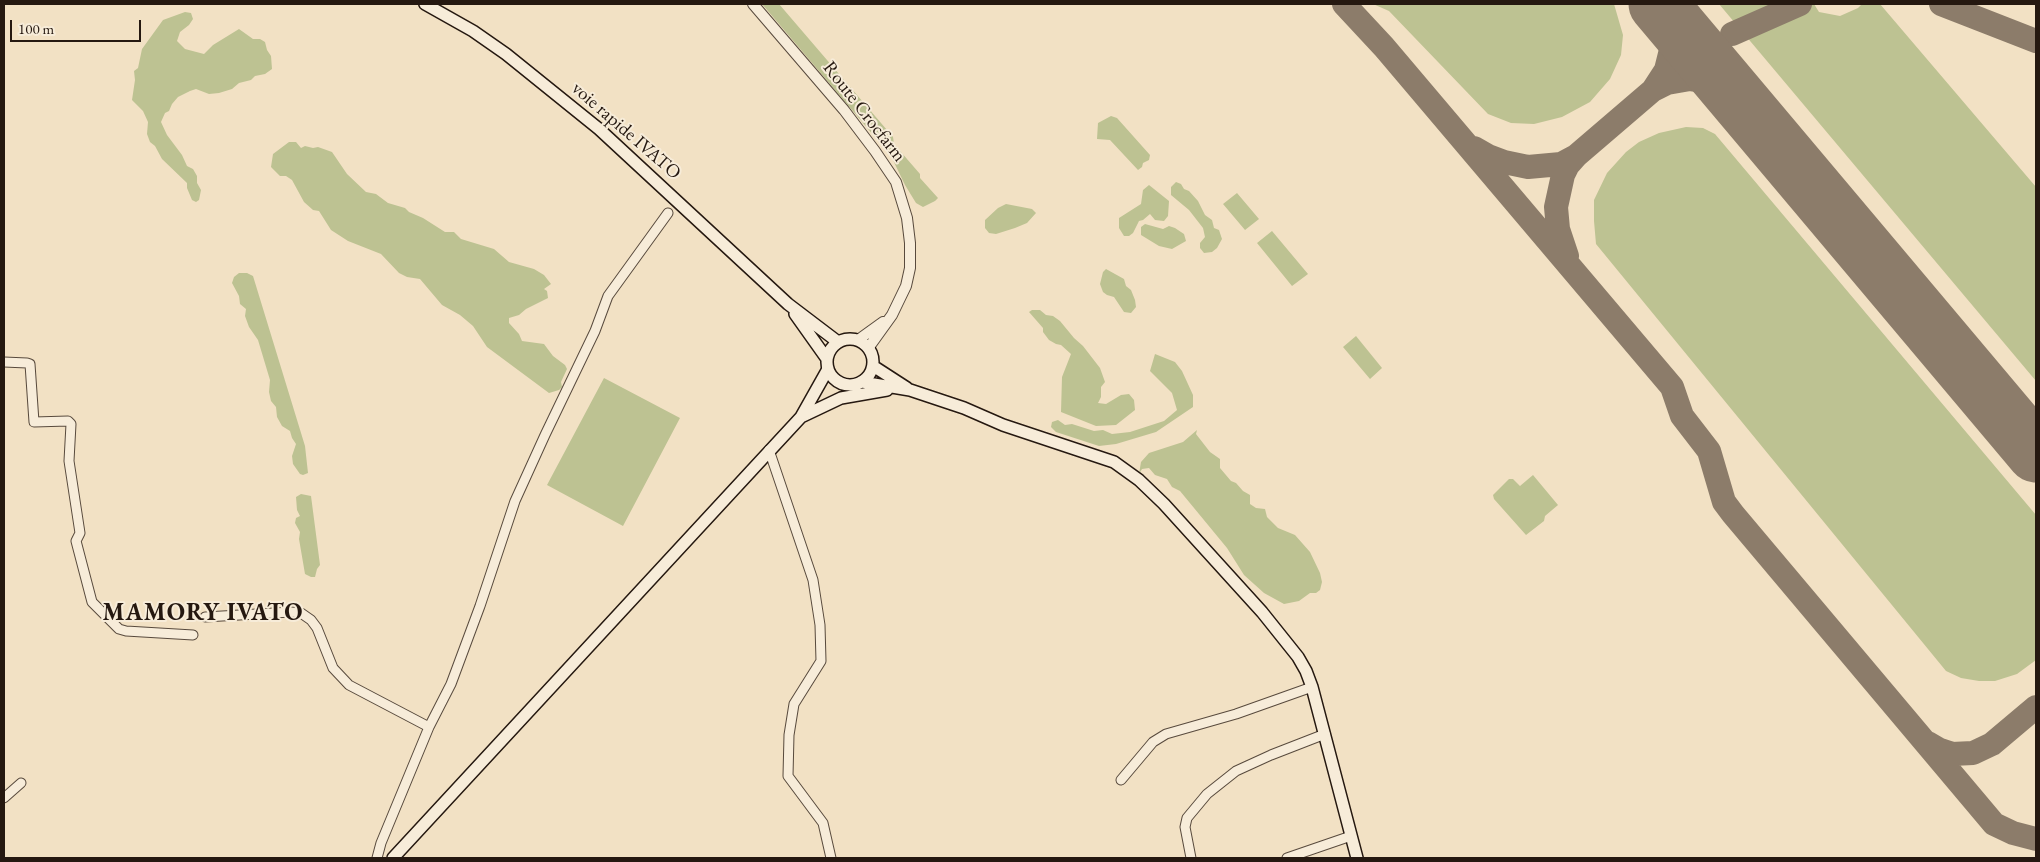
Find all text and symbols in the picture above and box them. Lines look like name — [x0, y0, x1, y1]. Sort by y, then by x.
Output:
scale bar — [12, 10, 144, 42]
text: 100 m — [18, 19, 54, 38]
street label: Route Crocfarm — [818, 57, 910, 167]
street label: voie rapide IVATO — [567, 77, 685, 185]
district label: MAMORY IVATO — [101, 599, 305, 627]

